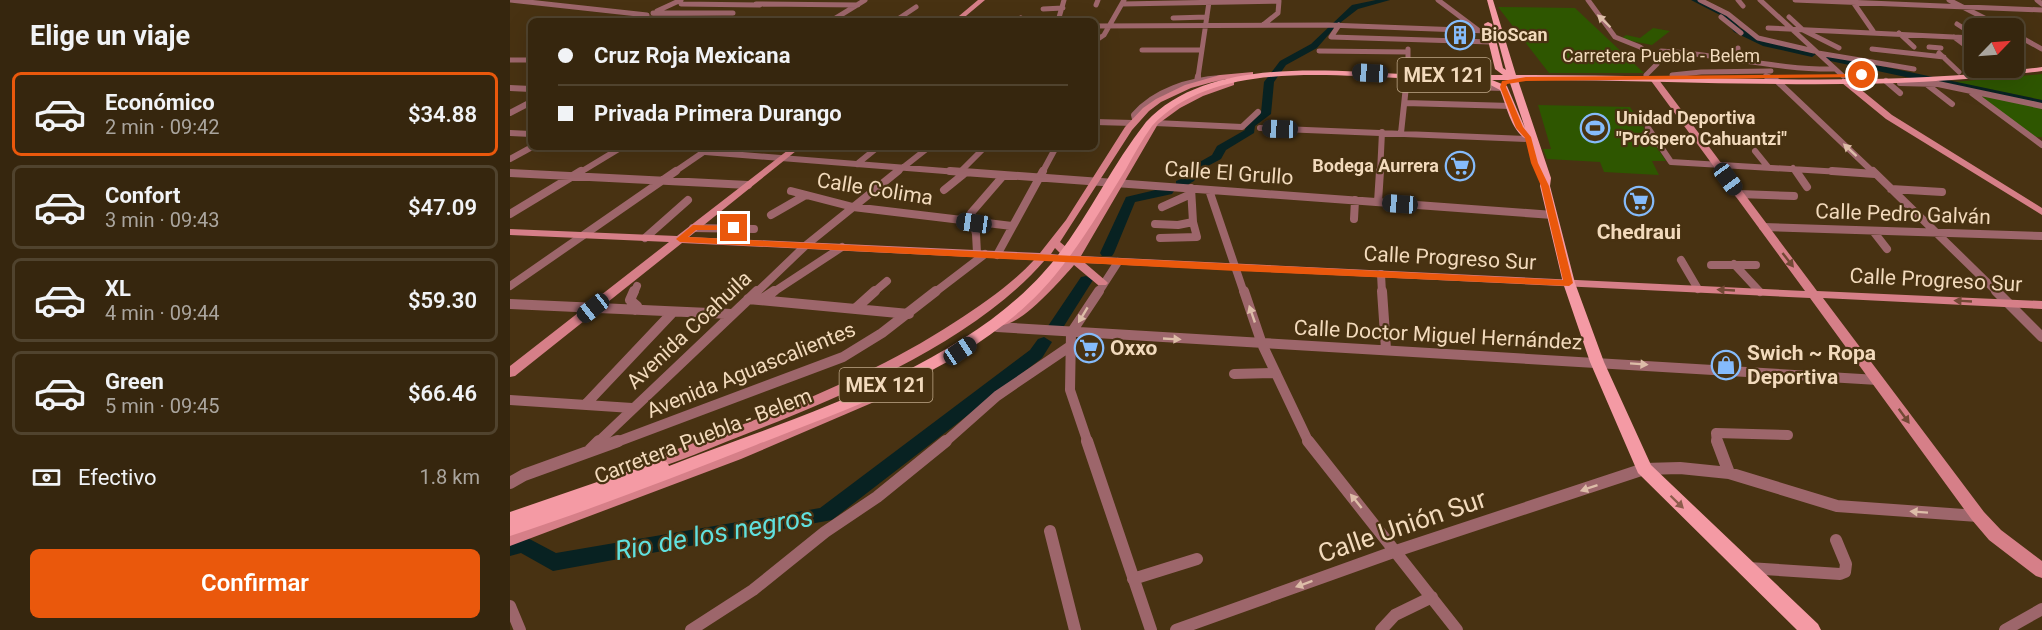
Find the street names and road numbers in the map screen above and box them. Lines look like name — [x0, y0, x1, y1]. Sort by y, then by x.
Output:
street label: Carretera Puebla - Belem — [1562, 45, 1760, 66]
road number: MEX 121 — [1398, 58, 1490, 92]
street label: Calle El Grullo — [1164, 157, 1294, 189]
street label: Calle Colima — [815, 168, 935, 210]
street label: Calle Pedro Galván — [1815, 199, 1991, 229]
street label: Calle Progreso Sur — [1363, 241, 1537, 275]
street label: Calle Progreso Sur — [1849, 263, 2023, 297]
street label: Avenida Coahuila — [622, 266, 756, 394]
street label: Calle Doctor Miguel Hernández — [1293, 315, 1583, 355]
street label: Avenida Aguascalientes — [643, 317, 859, 423]
road number: MEX 121 — [840, 368, 932, 402]
street label: Carretera Puebla - Belem — [591, 383, 815, 489]
street label: Calle Unión Sur — [1314, 483, 1490, 569]

